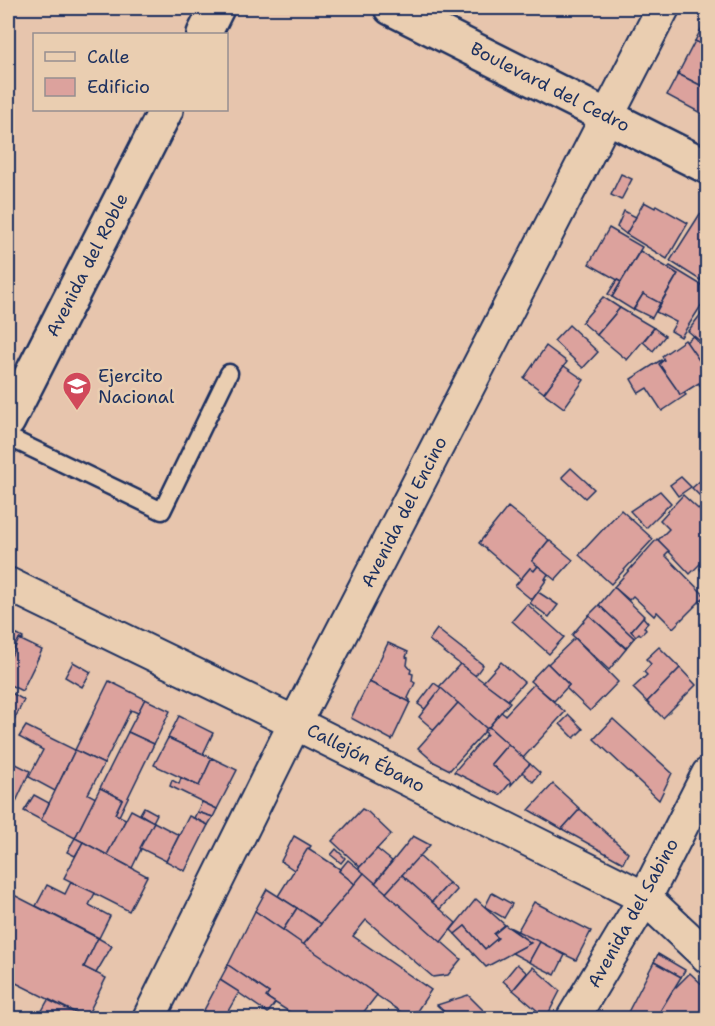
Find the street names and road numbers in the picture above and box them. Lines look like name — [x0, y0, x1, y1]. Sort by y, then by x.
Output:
street label: Boulevard del Cedro — [466, 36, 634, 138]
street label: Avenida del Roble — [40, 189, 134, 341]
street label: Avenida del Encino — [356, 432, 452, 592]
street label: Callejón Ébano — [303, 718, 429, 798]
street label: Avenida del Sabino — [582, 834, 684, 992]

